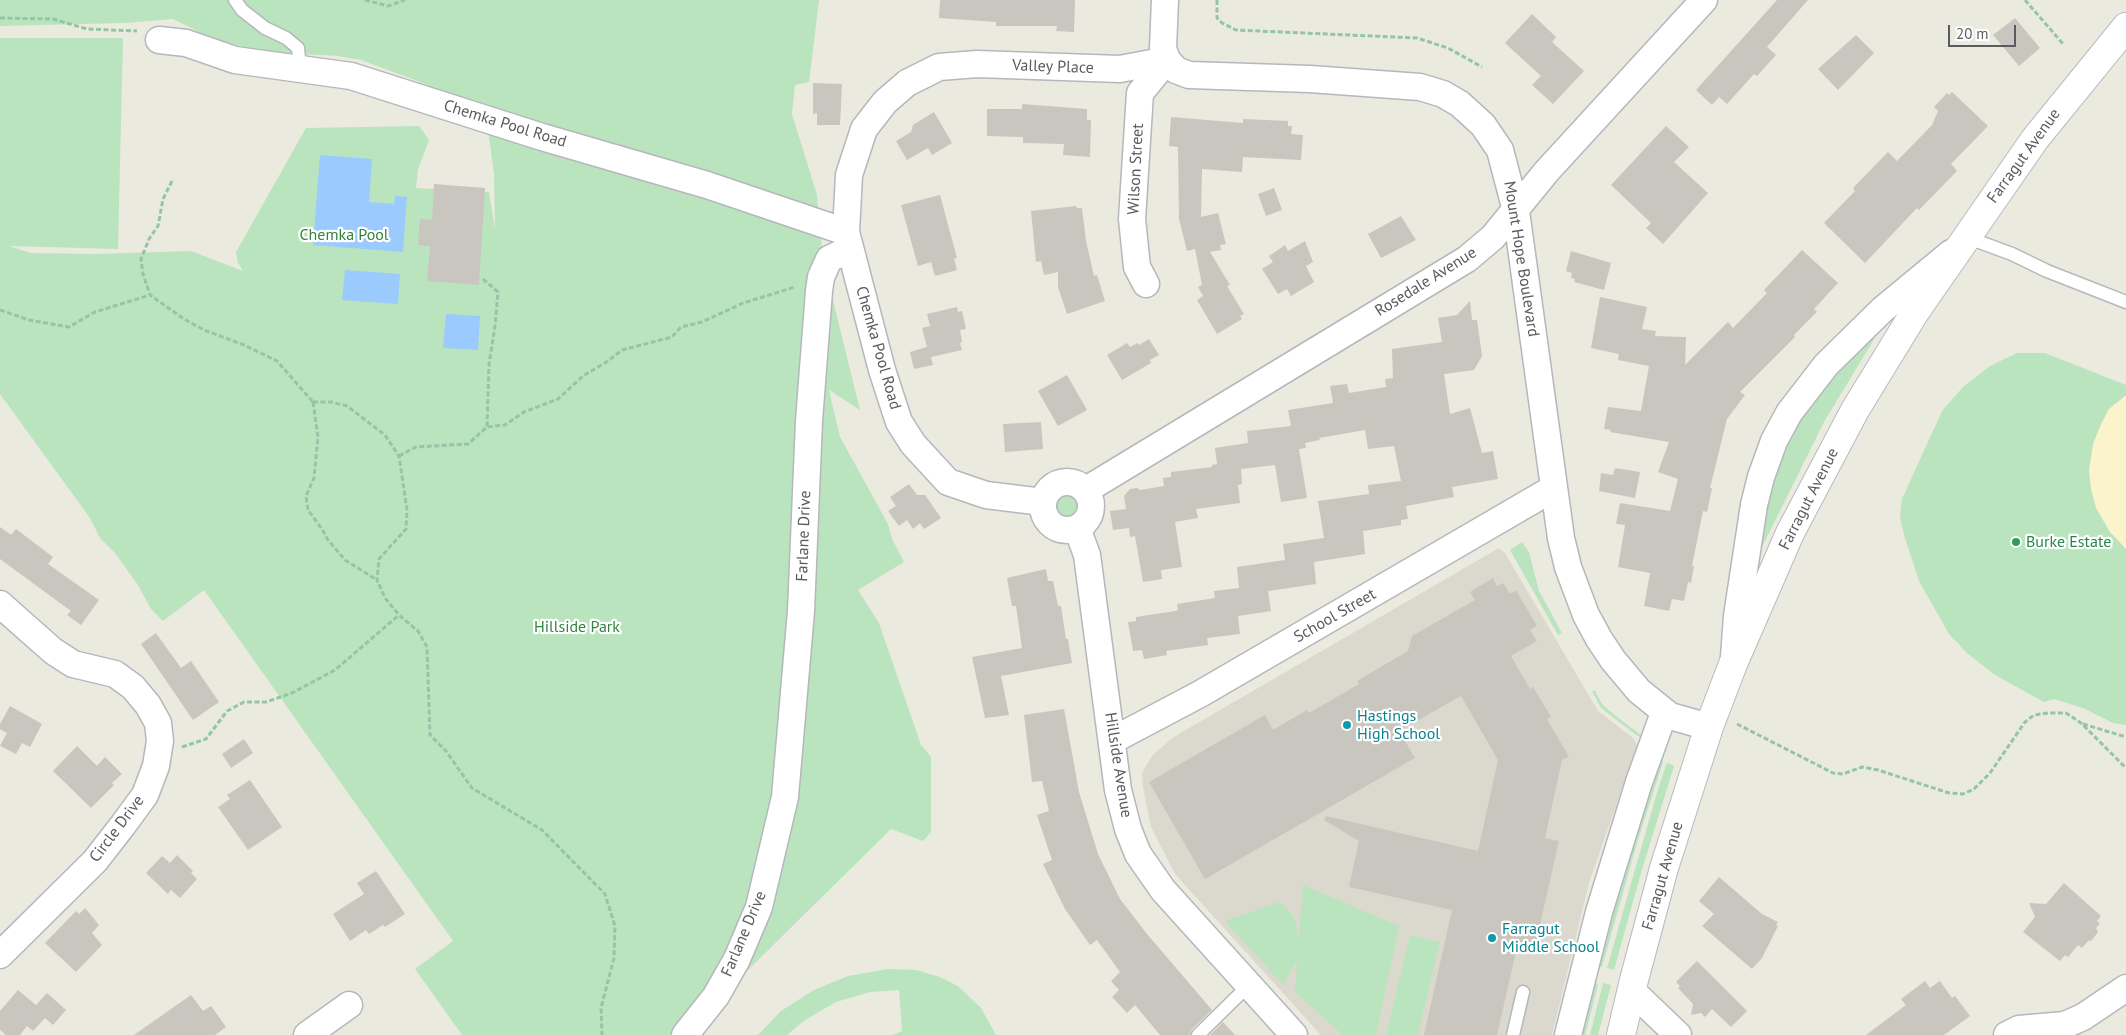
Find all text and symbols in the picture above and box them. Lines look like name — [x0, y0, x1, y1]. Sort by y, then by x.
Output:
scale bar — [1951, 15, 2018, 47]
text: 20 m — [1956, 24, 1989, 43]
street label: Valley Place — [1012, 56, 1094, 78]
street label: Chemka Pool Road — [441, 96, 569, 152]
street label: Farragut Avenue — [1983, 105, 2065, 207]
street label: Wilson Street — [1124, 123, 1148, 215]
street label: Mount Hope Boulevard — [1499, 180, 1543, 338]
park label: Chemka Pool — [299, 225, 389, 245]
street label: Rosedale Avenue — [1372, 243, 1480, 321]
street label: Chemka Pool Road — [851, 284, 905, 412]
street label: Farragut Avenue — [1775, 445, 1843, 553]
street label: Farlane Drive — [793, 490, 815, 582]
place label: Burke Estate — [2026, 532, 2111, 552]
marker: Burke Estate — [2010, 536, 2022, 548]
street label: School Street — [1291, 585, 1379, 647]
park label: Hillside Park — [534, 617, 620, 637]
place label: Hastings High School — [1357, 706, 1440, 744]
street label: Hillside Avenue — [1100, 711, 1136, 819]
marker: Hastings High School — [1341, 719, 1353, 731]
street label: Circle Drive — [86, 792, 148, 866]
street label: Farragut Avenue — [1638, 820, 1688, 932]
street label: Farlane Drive — [717, 888, 771, 980]
place label: Farragut Middle School — [1502, 919, 1600, 957]
marker: Farragut Middle School — [1486, 932, 1498, 944]

